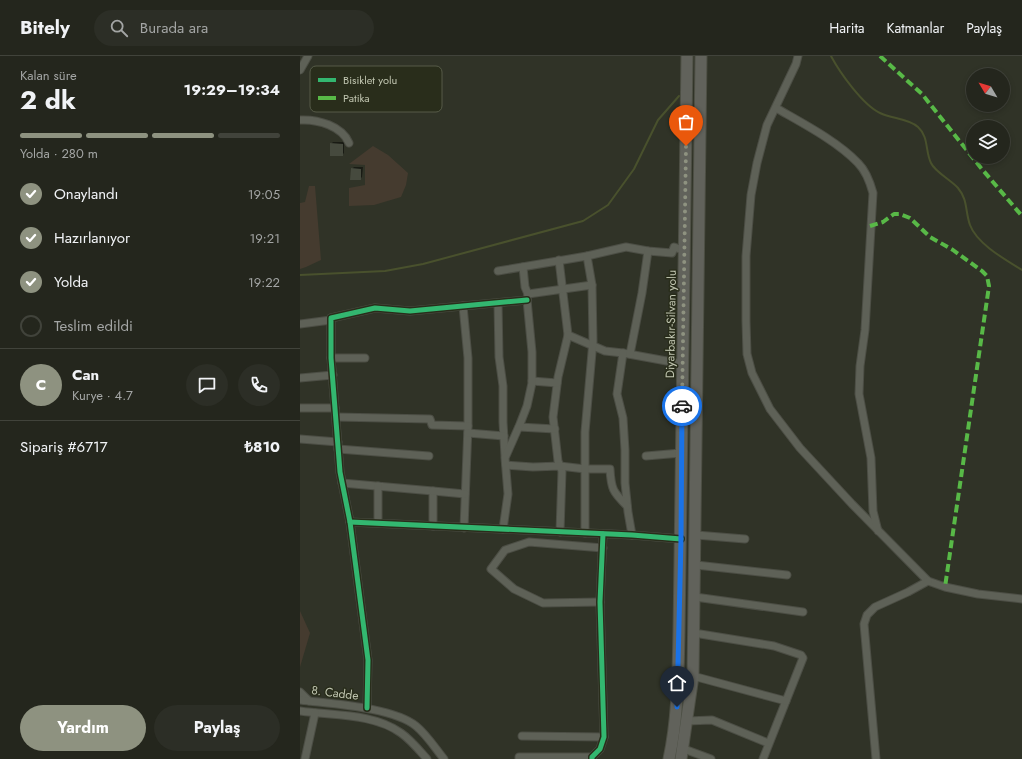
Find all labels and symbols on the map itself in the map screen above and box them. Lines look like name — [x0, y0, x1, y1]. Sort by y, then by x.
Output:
legend — [310, 66, 442, 112]
north arrow — [966, 68, 1010, 112]
text: Bisiklet yolu — [343, 72, 397, 88]
text: Patika — [343, 90, 370, 106]
pin — [669, 105, 703, 146]
street label: Diyarbakır-Silvan yolu — [661, 270, 681, 378]
courier — [662, 386, 702, 426]
pin — [660, 666, 694, 707]
street label: 8. Cadde — [310, 681, 360, 705]

